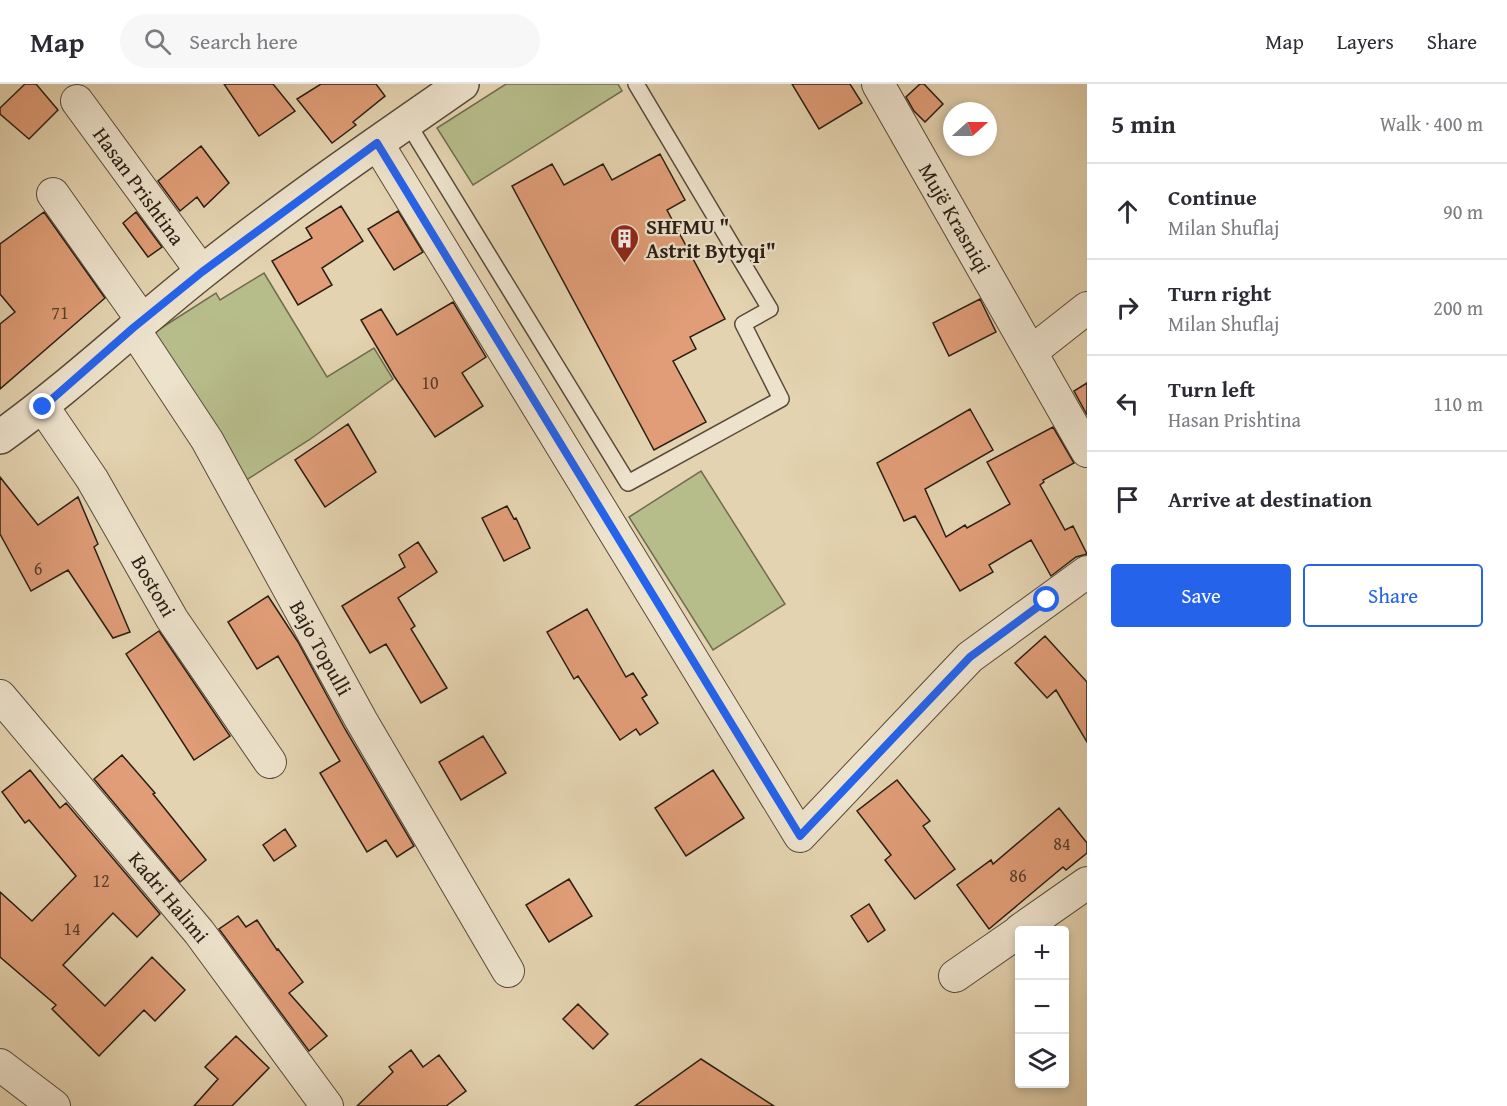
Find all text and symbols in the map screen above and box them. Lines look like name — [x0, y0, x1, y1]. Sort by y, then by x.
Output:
search box — [120, 14, 540, 68]
text: Map — [30, 21, 84, 62]
icon: search — [141, 25, 174, 58]
text: Search here — [189, 25, 298, 57]
text: Map — [1265, 26, 1304, 57]
text: Layers — [1337, 26, 1394, 57]
text: Share — [1427, 26, 1477, 57]
north arrow — [943, 102, 997, 156]
text: 5 min — [1111, 104, 1176, 143]
text: Walk · 400 m — [1380, 109, 1483, 138]
street label: Hasan Prishtina — [85, 120, 193, 252]
street label: Mujë Krasniqi — [911, 157, 999, 279]
text: Continue — [1168, 181, 1257, 213]
icon: ahead — [1111, 195, 1144, 228]
text: 90 m — [1443, 197, 1483, 226]
place label: SHFMU " Astrit Bytyqi" — [646, 211, 776, 266]
text: Milan Shuflaj — [1168, 213, 1279, 242]
building icon: SHFMU " Astrit Bytyqi" — [609, 222, 641, 264]
text: Turn right — [1168, 277, 1271, 309]
icon: right — [1111, 291, 1144, 324]
text: 200 m — [1433, 293, 1483, 322]
house number: 71 — [51, 299, 69, 326]
text: Milan Shuflaj — [1168, 309, 1279, 338]
house number: 10 — [421, 369, 439, 396]
text: Turn left — [1168, 373, 1255, 405]
icon: left — [1111, 387, 1144, 420]
text: 110 m — [1433, 389, 1483, 418]
route end — [29, 393, 55, 419]
text: Hasan Prishtina — [1168, 405, 1301, 434]
icon: arrive — [1111, 483, 1144, 516]
text: Arrive at destination — [1168, 483, 1372, 515]
street label: Bostoni — [124, 549, 184, 623]
house number: 6 — [34, 555, 42, 582]
button: Save — [1111, 564, 1291, 627]
button: Share — [1303, 564, 1483, 627]
route start — [1033, 586, 1059, 612]
street label: Bajo Topulli — [282, 595, 360, 701]
house number: 84 — [1053, 830, 1071, 857]
street label: Kadri Halimi — [121, 844, 217, 950]
house number: 86 — [1009, 862, 1027, 889]
house number: 12 — [92, 867, 110, 894]
house number: 14 — [63, 915, 81, 942]
map controls — [1015, 926, 1069, 1088]
button: + — [1015, 926, 1069, 980]
button: − — [1015, 980, 1069, 1034]
button: layers — [1015, 1034, 1069, 1088]

